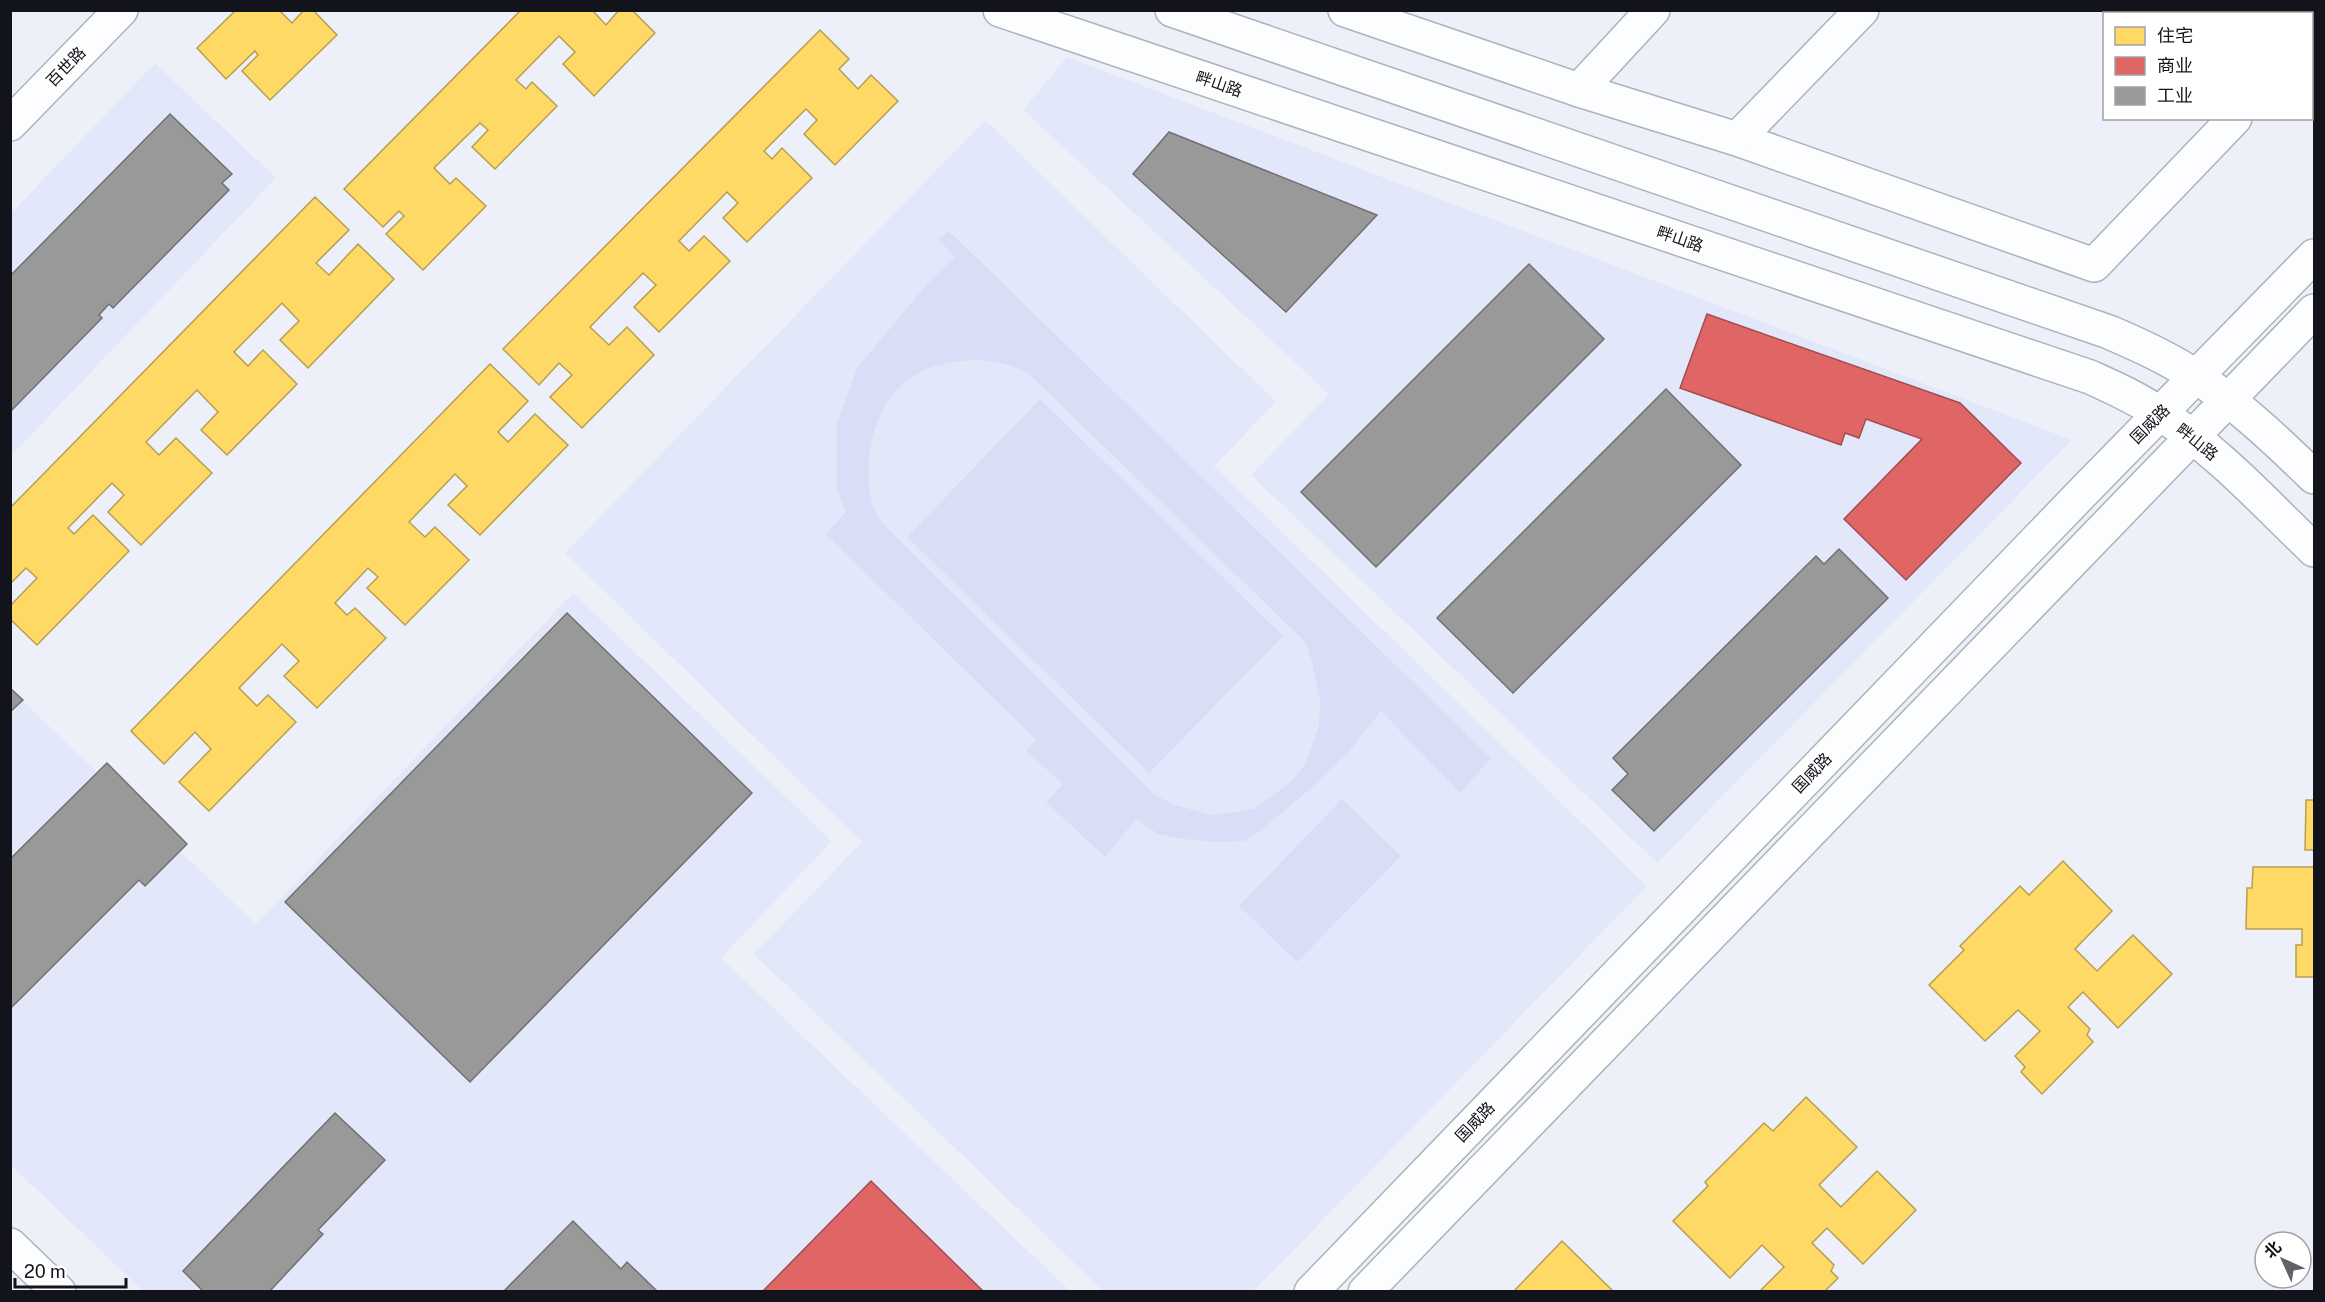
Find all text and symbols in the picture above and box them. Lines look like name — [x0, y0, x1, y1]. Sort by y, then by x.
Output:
legend — [2103, 12, 2313, 120]
text: 住宅 — [2157, 25, 2193, 46]
street label: 百世路 — [42, 43, 90, 91]
text: 商业 — [2157, 55, 2193, 76]
street label: 畔山路 — [1193, 67, 1245, 101]
text: 工业 — [2157, 85, 2193, 106]
street label: 畔山路 — [1654, 222, 1706, 256]
street label: 国威路 — [2126, 400, 2174, 448]
street label: 畔山路 — [2172, 420, 2222, 464]
street label: 国威路 — [1788, 749, 1836, 797]
street label: 国威路 — [1451, 1098, 1499, 1146]
north arrow — [2253, 1230, 2313, 1290]
text: 北 — [2260, 1237, 2285, 1262]
scale bar — [15, 1251, 126, 1289]
text: 20 m — [24, 1261, 66, 1282]

